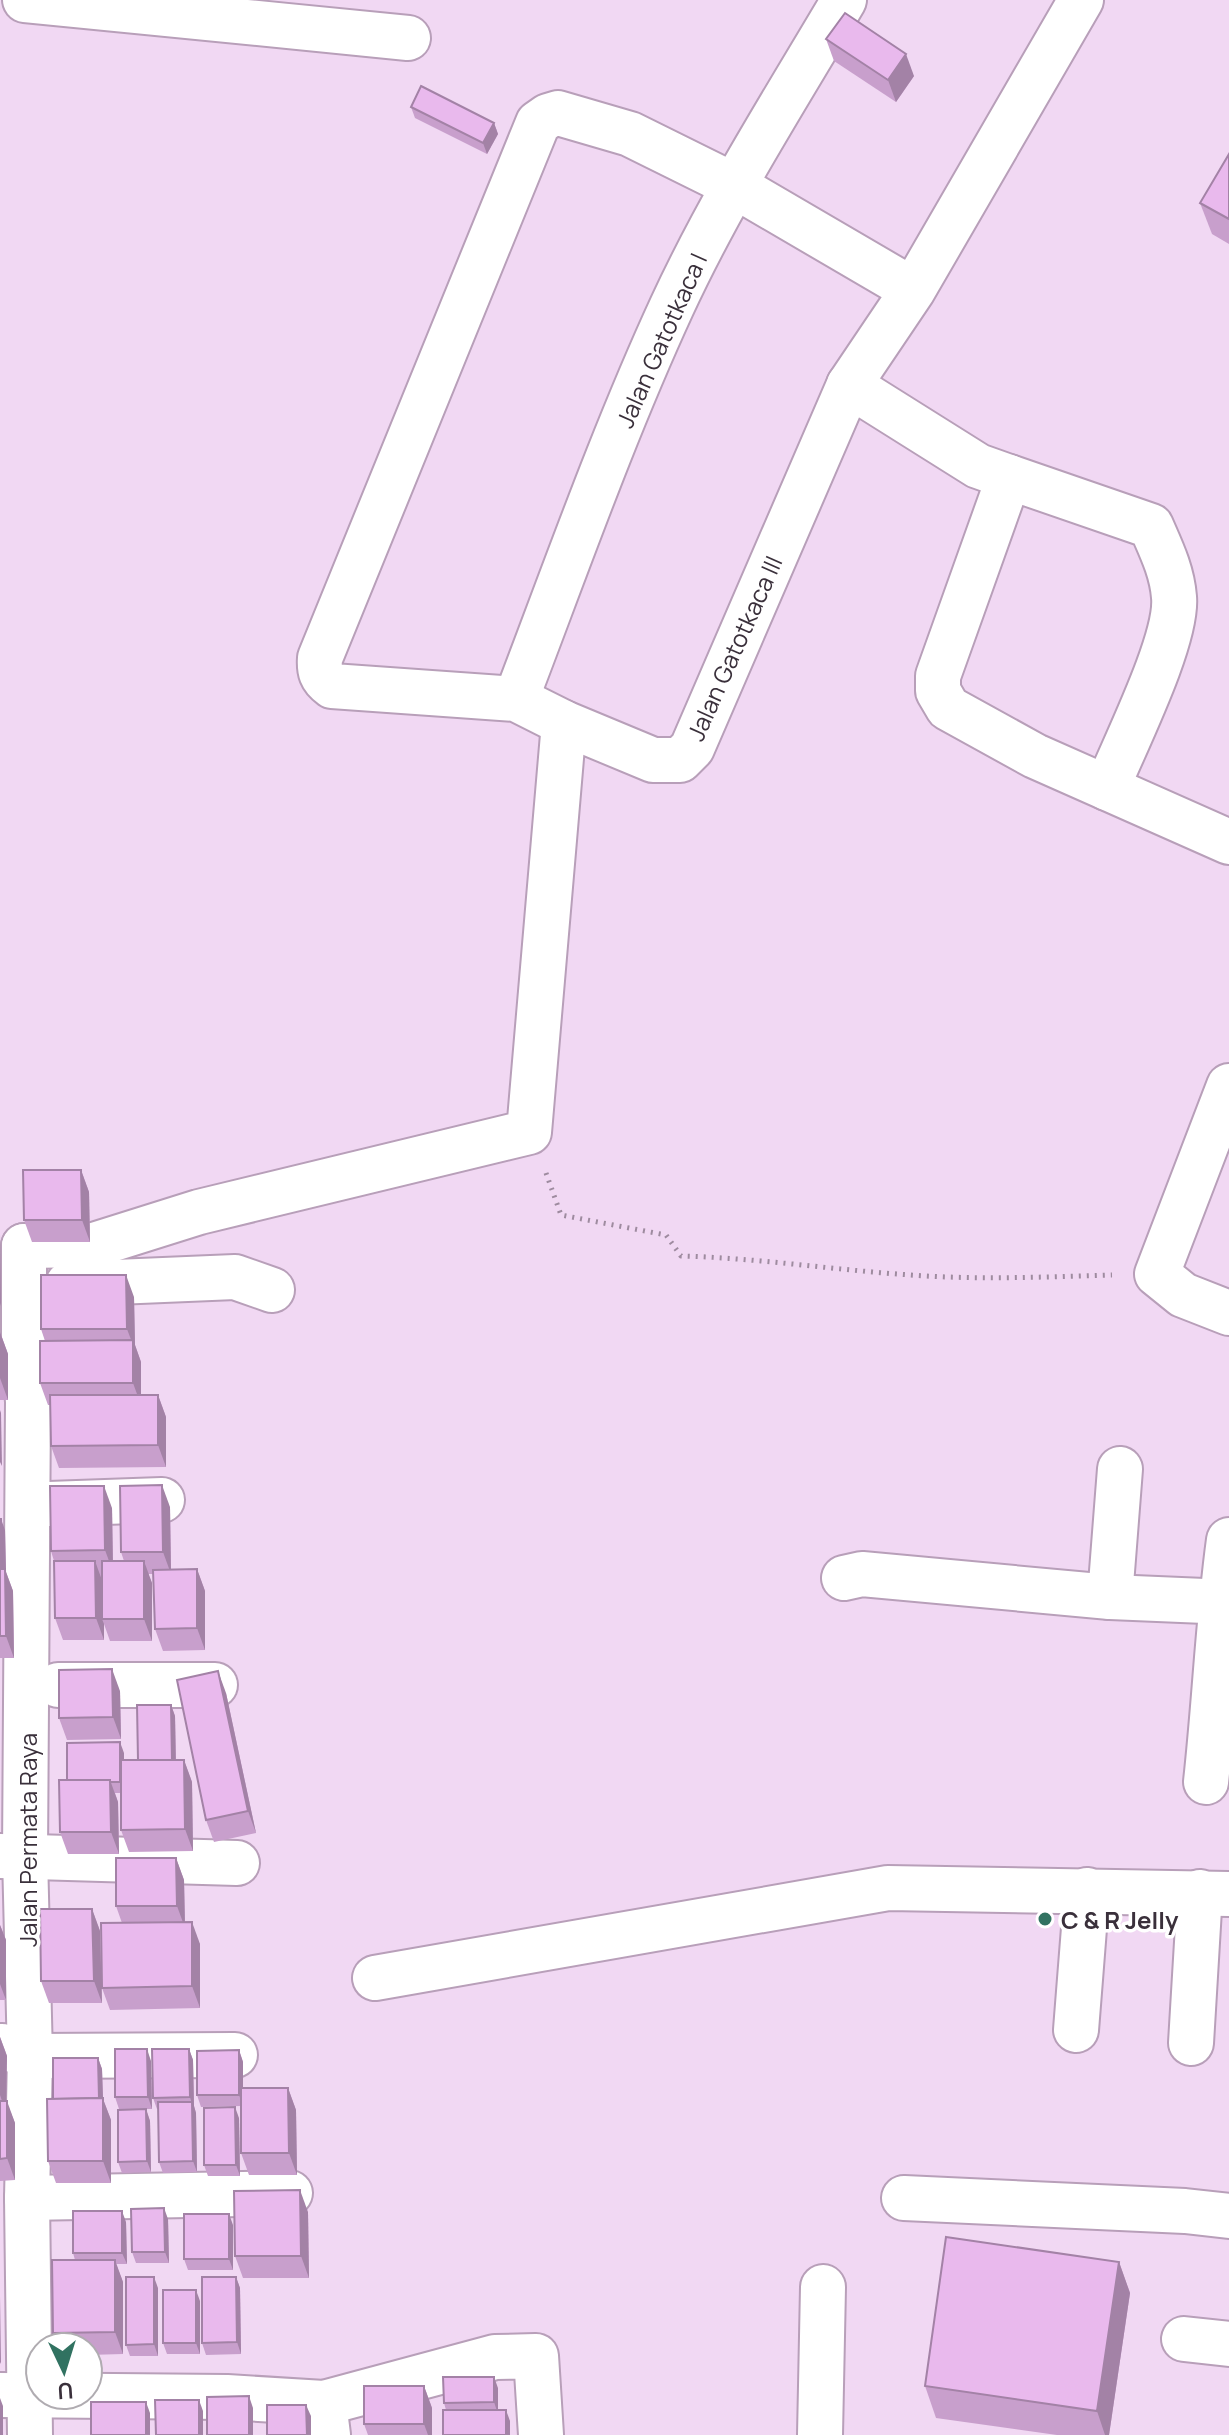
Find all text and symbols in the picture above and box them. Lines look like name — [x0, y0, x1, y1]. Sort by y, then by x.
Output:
street label: Jalan Gatotkaca I — [608, 247, 714, 433]
street label: Jalan Gatotkaca III — [678, 550, 790, 746]
street label: Jalan Permata Raya — [11, 1733, 44, 1947]
place label: C & R Jelly — [1061, 1903, 1179, 1936]
marker: C & R Jelly — [1036, 1910, 1054, 1928]
north arrow — [24, 2331, 104, 2411]
text: U — [56, 2375, 74, 2406]

